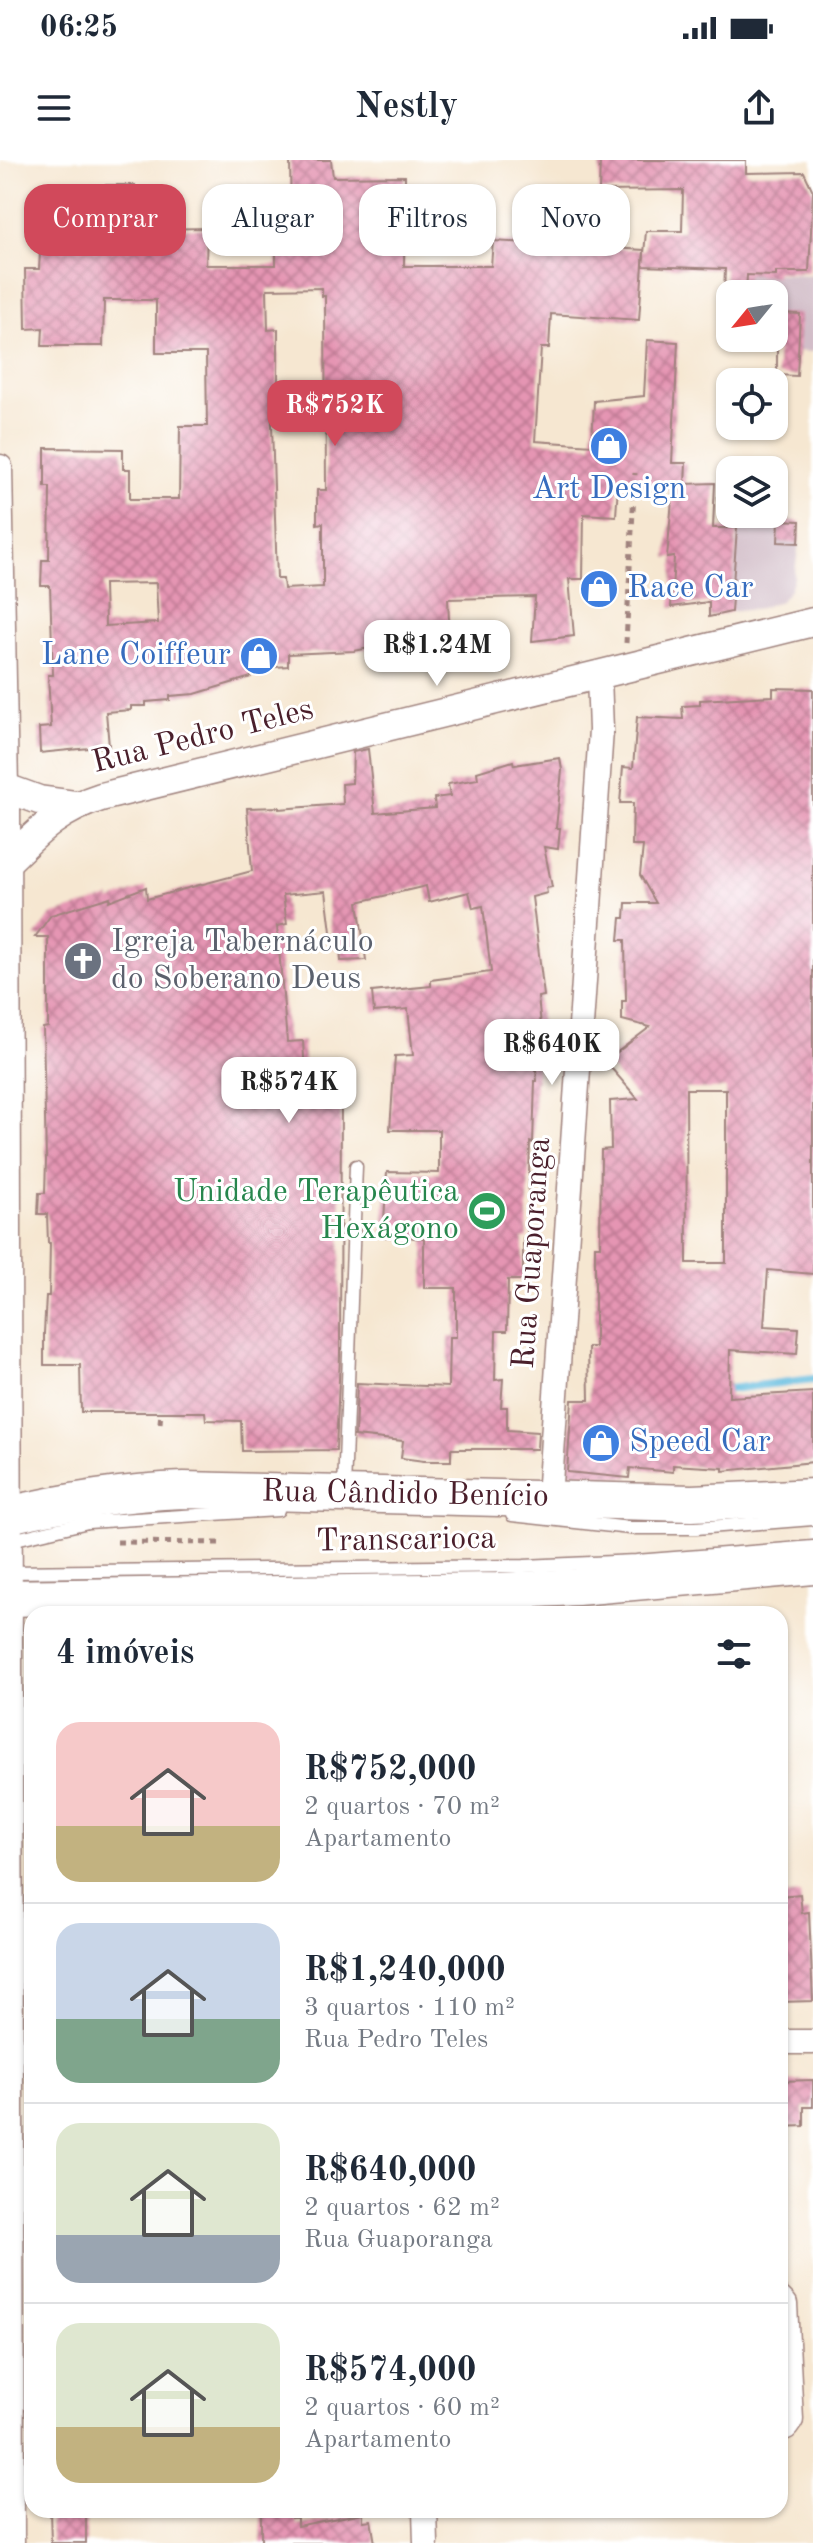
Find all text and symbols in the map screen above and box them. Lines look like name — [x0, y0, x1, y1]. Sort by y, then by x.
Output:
text: 06:25 — [40, 13, 118, 43]
icon: menu — [32, 86, 76, 130]
icon: share — [737, 86, 781, 130]
text: Nestly — [355, 90, 458, 126]
chip: Comprar — [24, 184, 186, 256]
chip: Alugar — [202, 184, 343, 256]
chip: Filtros — [359, 184, 496, 256]
chip: Novo — [512, 184, 630, 256]
north arrow — [716, 280, 788, 352]
map controls — [716, 280, 788, 528]
button: locate — [716, 368, 788, 440]
pin: R$752K — [270, 380, 400, 448]
text: R$752K — [285, 393, 385, 419]
shop icon: Art Design — [588, 425, 630, 467]
button: layers — [716, 456, 788, 528]
place label: Art Design — [532, 474, 686, 506]
shop icon: Race Car — [578, 568, 620, 610]
place label: Race Car — [627, 573, 754, 605]
pin: R$1.24M — [363, 620, 511, 688]
text: R$1.24M — [382, 633, 492, 659]
shop icon: Lane Coiffeur — [238, 635, 280, 677]
place label: Lane Coiffeur — [41, 640, 231, 672]
street label: Rua Pedro Teles — [89, 694, 317, 780]
place label: Igreja Tabernáculo do Soberano Deus — [111, 927, 374, 996]
church icon: Igreja Tabernáculo do Soberano Deus — [62, 940, 104, 982]
pin: R$640K — [487, 1019, 617, 1087]
text: R$640K — [502, 1032, 602, 1058]
pin: R$574K — [224, 1057, 354, 1125]
text: R$574K — [239, 1070, 339, 1096]
street label: Rua Guaporanga — [509, 1136, 557, 1370]
place label: Unidade Terapêutica Hexágono — [173, 1177, 459, 1246]
sports icon: Unidade Terapêutica Hexágono — [466, 1190, 508, 1232]
shop icon: Speed Car — [580, 1422, 622, 1464]
place label: Speed Car — [629, 1427, 771, 1459]
street label: Rua Cândido Benício — [261, 1476, 549, 1514]
street label: Transcarioca — [316, 1523, 496, 1559]
icon: filters — [712, 1632, 756, 1676]
text: 4 imóveis — [56, 1637, 194, 1671]
text: R$752,000 — [304, 1753, 476, 1787]
icon: home — [120, 1754, 216, 1850]
text: 2 quartos · 70 m² — [304, 1794, 500, 1820]
text: Apartamento — [304, 1826, 451, 1852]
text: R$1,240,000 — [304, 1954, 506, 1988]
icon: home — [120, 1955, 216, 2051]
text: 3 quartos · 110 m² — [304, 1995, 515, 2021]
text: Rua Pedro Teles — [304, 2027, 488, 2053]
text: R$640,000 — [304, 2154, 476, 2188]
icon: home — [120, 2155, 216, 2251]
text: 2 quartos · 62 m² — [304, 2195, 500, 2221]
text: Rua Guaporanga — [304, 2227, 493, 2253]
text: R$574,000 — [304, 2354, 476, 2388]
icon: home — [120, 2355, 216, 2451]
text: 2 quartos · 60 m² — [304, 2395, 500, 2421]
text: Apartamento — [304, 2427, 451, 2453]

